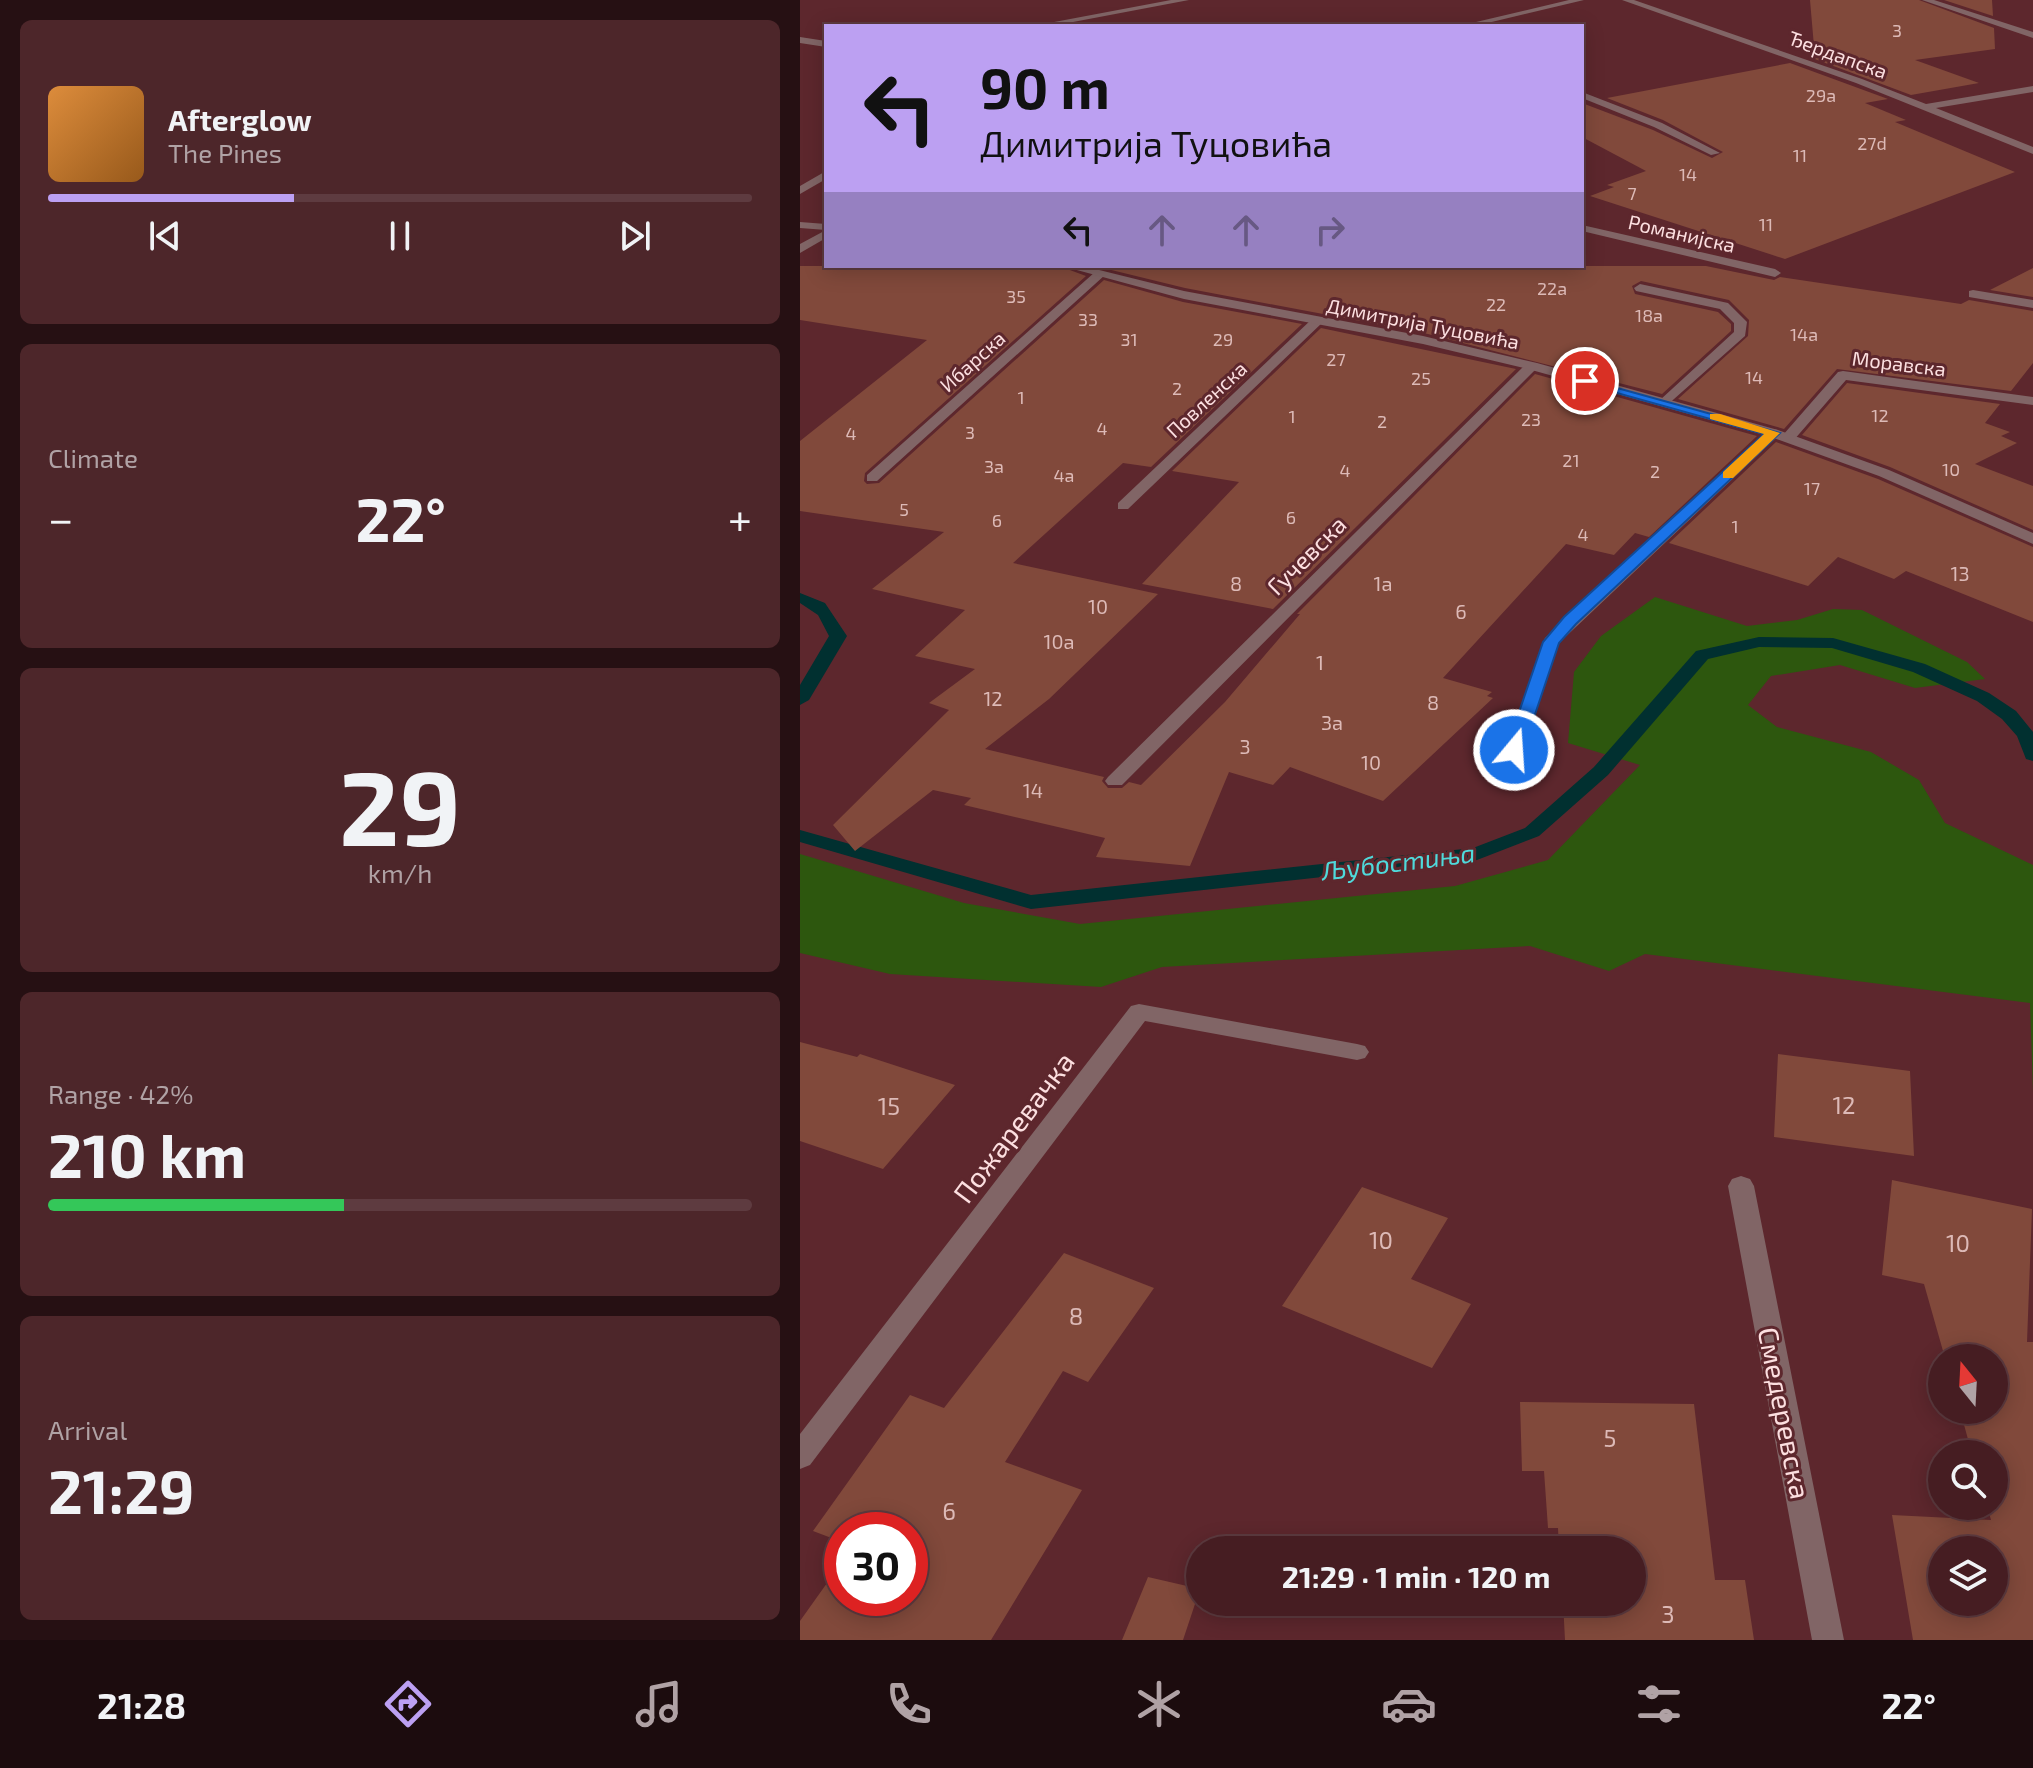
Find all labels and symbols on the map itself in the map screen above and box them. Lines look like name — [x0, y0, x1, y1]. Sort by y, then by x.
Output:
house number: 3 — [1892, 19, 1902, 41]
street label: Ђердапска — [1785, 25, 1891, 83]
house number: 29a — [1806, 84, 1836, 106]
house number: 27d — [1857, 132, 1887, 154]
house number: 11 — [1793, 144, 1807, 166]
house number: 14 — [1679, 163, 1697, 185]
house number: 7 — [1627, 182, 1637, 204]
street label: Романијска — [1626, 209, 1738, 257]
house number: 11 — [1759, 213, 1773, 235]
house number: 22a — [1537, 277, 1567, 299]
house number: 35 — [1006, 285, 1026, 307]
street label: Димитрија Туцовића — [1324, 293, 1521, 354]
house number: 22 — [1486, 293, 1506, 315]
house number: 18a — [1635, 304, 1663, 326]
house number: 33 — [1078, 308, 1098, 330]
house number: 14a — [1790, 323, 1818, 345]
street label: Ибарска — [934, 325, 1010, 397]
house number: 31 — [1120, 328, 1138, 350]
house number: 29 — [1213, 328, 1233, 350]
street label: Моравска — [1851, 345, 1947, 381]
pin — [1551, 347, 1619, 415]
house number: 27 — [1326, 348, 1346, 370]
street label: Повленска — [1161, 356, 1251, 442]
house number: 14 — [1745, 366, 1763, 388]
house number: 25 — [1411, 367, 1431, 389]
house number: 2 — [1172, 377, 1182, 399]
house number: 1 — [1017, 386, 1025, 408]
house number: 12 — [1871, 404, 1889, 426]
house number: 1 — [1288, 405, 1296, 427]
house number: 23 — [1521, 408, 1541, 430]
house number: 2 — [1377, 410, 1387, 432]
house number: 4 — [1096, 417, 1108, 439]
house number: 3 — [965, 421, 975, 443]
house number: 4 — [845, 422, 857, 444]
house number: 21 — [1562, 449, 1580, 471]
house number: 3a — [984, 455, 1004, 477]
house number: 10 — [1942, 458, 1960, 480]
house number: 4 — [1339, 459, 1351, 481]
house number: 2 — [1650, 460, 1660, 482]
house number: 4a — [1054, 464, 1074, 486]
house number: 17 — [1804, 477, 1820, 499]
house number: 5 — [899, 498, 909, 520]
house number: 6 — [1286, 506, 1296, 528]
house number: 6 — [992, 509, 1002, 531]
street label: Гучевска — [1260, 509, 1352, 601]
house number: 1 — [1731, 515, 1739, 537]
house number: 4 — [1577, 523, 1589, 545]
house number: 13 — [1950, 561, 1970, 585]
house number: 8 — [1230, 571, 1242, 595]
house number: 1a — [1374, 571, 1392, 595]
house number: 10 — [1088, 594, 1108, 618]
house number: 6 — [1455, 599, 1467, 623]
house number: 10a — [1044, 629, 1075, 653]
house number: 1 — [1316, 650, 1324, 674]
house number: 12 — [983, 686, 1003, 710]
house number: 8 — [1427, 690, 1439, 714]
position arrow — [1472, 708, 1556, 792]
house number: 3a — [1321, 710, 1343, 734]
house number: 3 — [1239, 734, 1251, 758]
house number: 10 — [1361, 750, 1381, 774]
house number: 14 — [1023, 778, 1043, 802]
water label: Љубостиња — [1318, 836, 1477, 886]
street label: Пожаревачка — [945, 1045, 1081, 1209]
house number: 12 — [1832, 1090, 1856, 1119]
house number: 15 — [878, 1091, 900, 1120]
house number: 10 — [1369, 1225, 1393, 1254]
house number: 10 — [1946, 1228, 1970, 1257]
house number: 8 — [1069, 1301, 1083, 1330]
street label: Смедеревска — [1752, 1324, 1818, 1502]
north arrow — [1928, 1344, 2008, 1424]
house number: 5 — [1604, 1423, 1616, 1452]
house number: 6 — [942, 1496, 956, 1525]
speed limit sign: 30 — [824, 1512, 928, 1616]
house number: 3 — [1661, 1599, 1675, 1628]

